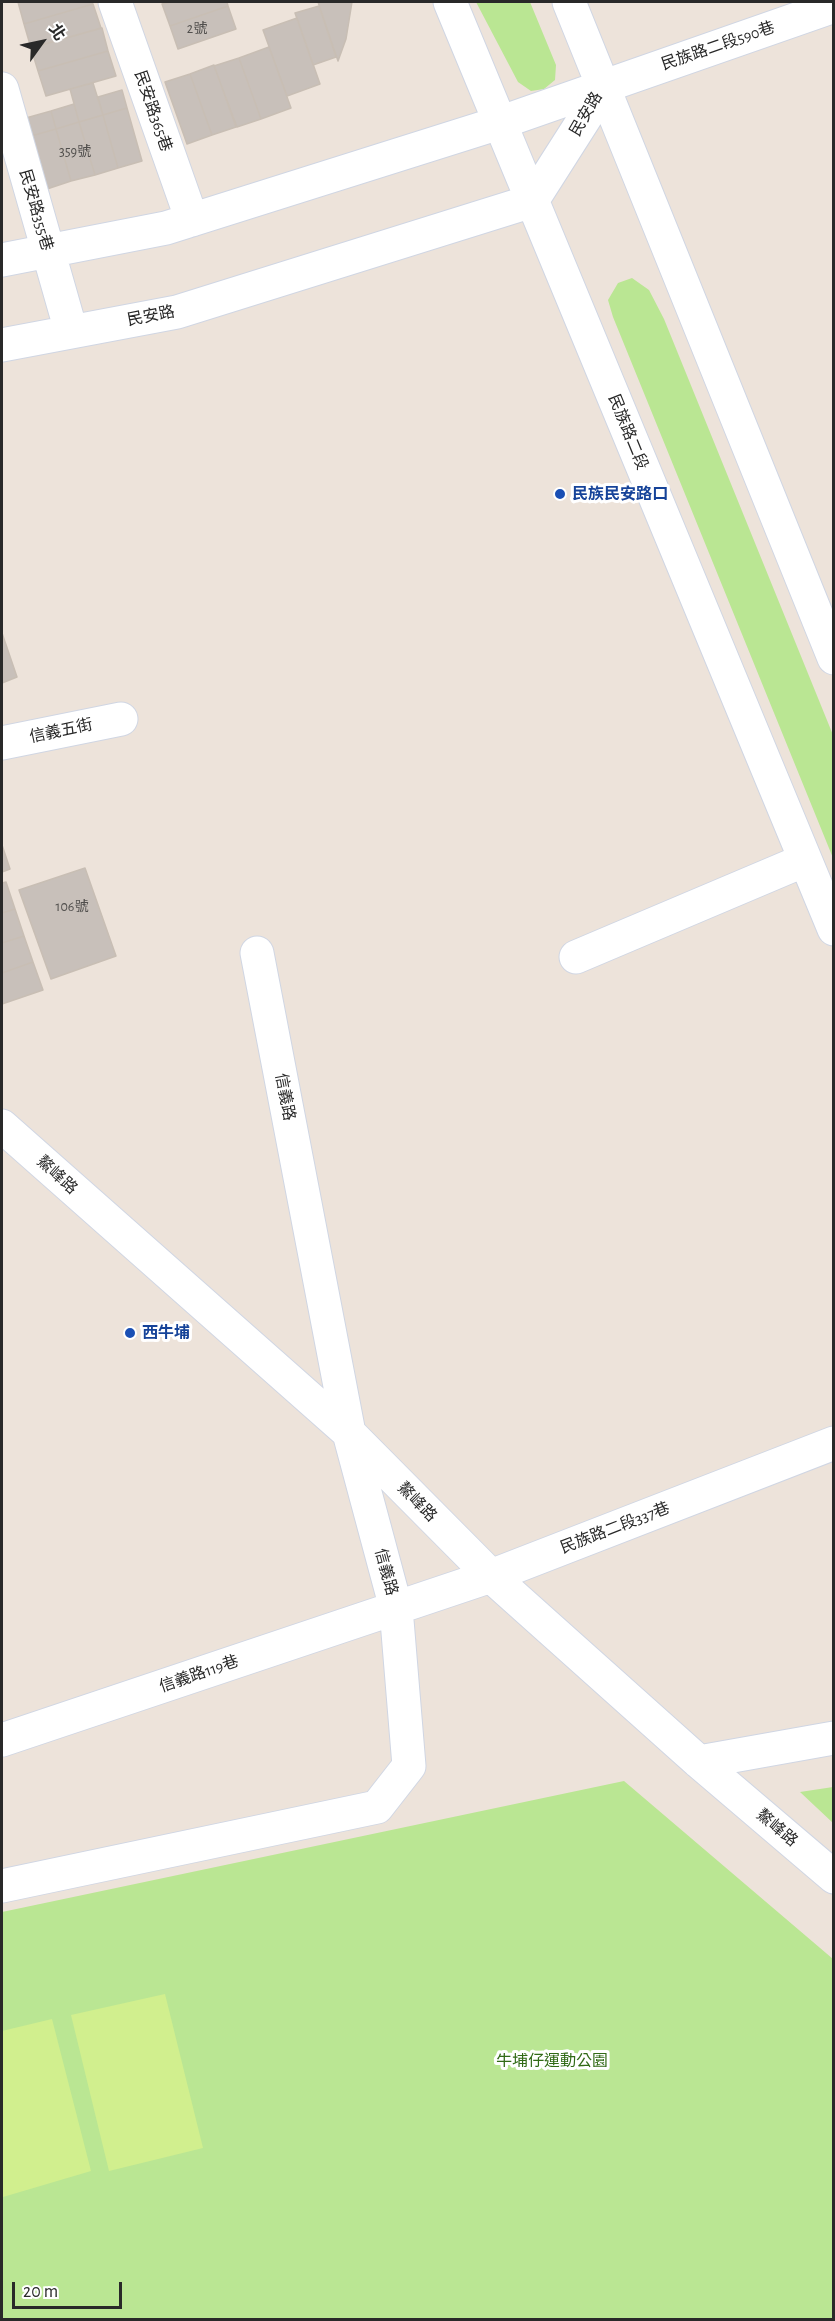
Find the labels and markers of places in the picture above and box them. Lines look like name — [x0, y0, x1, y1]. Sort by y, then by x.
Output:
place label: 民族民安路口 — [572, 484, 668, 504]
marker: 民族民安路口 — [553, 487, 567, 501]
place label: 西牛埔 — [142, 1323, 190, 1343]
marker: 西牛埔 — [123, 1326, 137, 1340]

